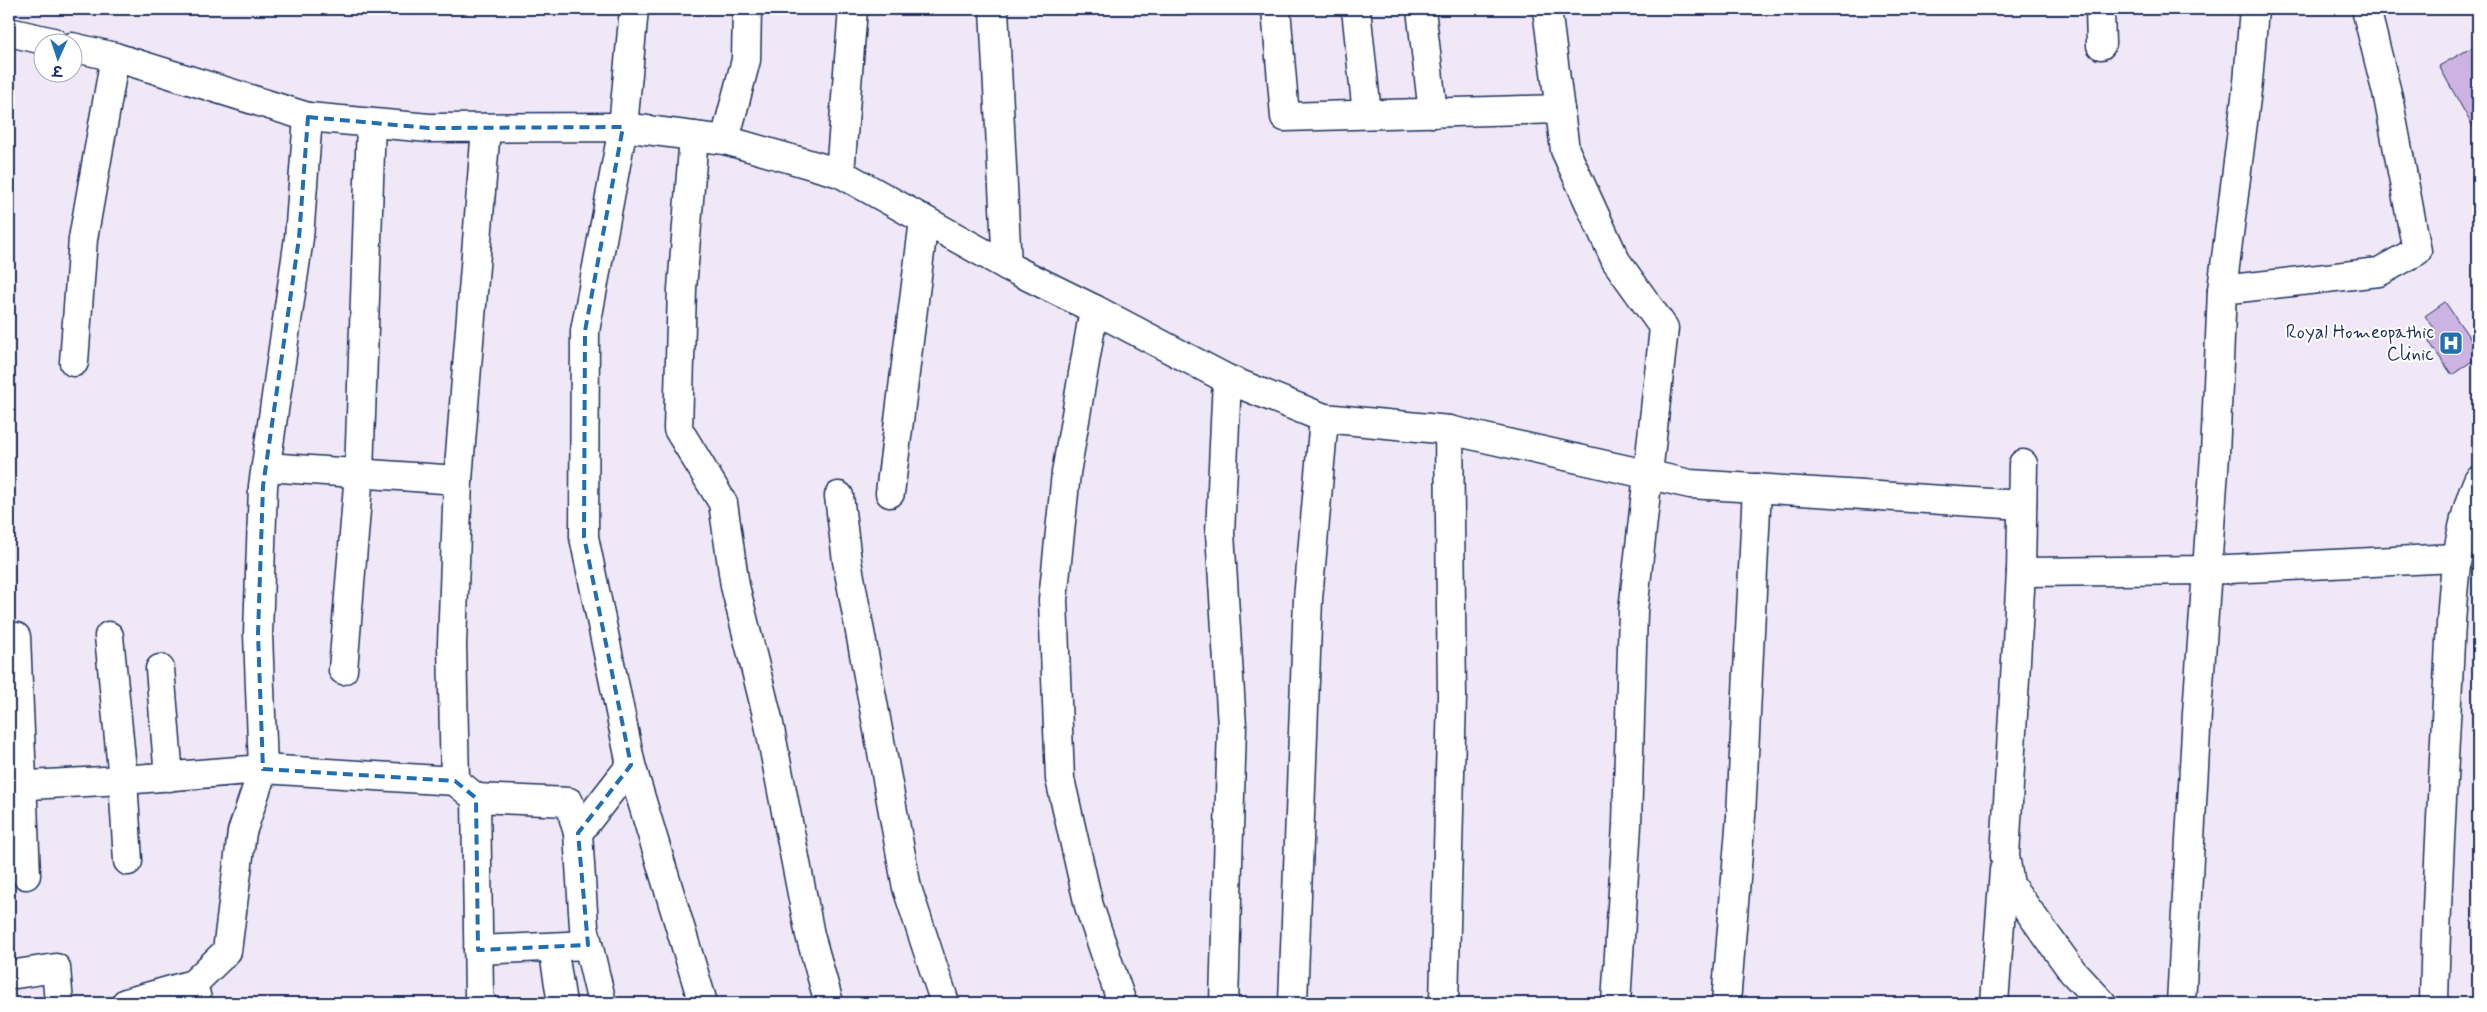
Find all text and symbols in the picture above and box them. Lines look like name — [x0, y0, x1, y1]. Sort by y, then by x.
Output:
north arrow — [32, 32, 82, 82]
text: उ — [51, 61, 64, 79]
place label: Royal Homeopathic Clinic — [2286, 320, 2434, 367]
hospital icon: Royal Homeopathic Clinic — [2438, 330, 2464, 356]

